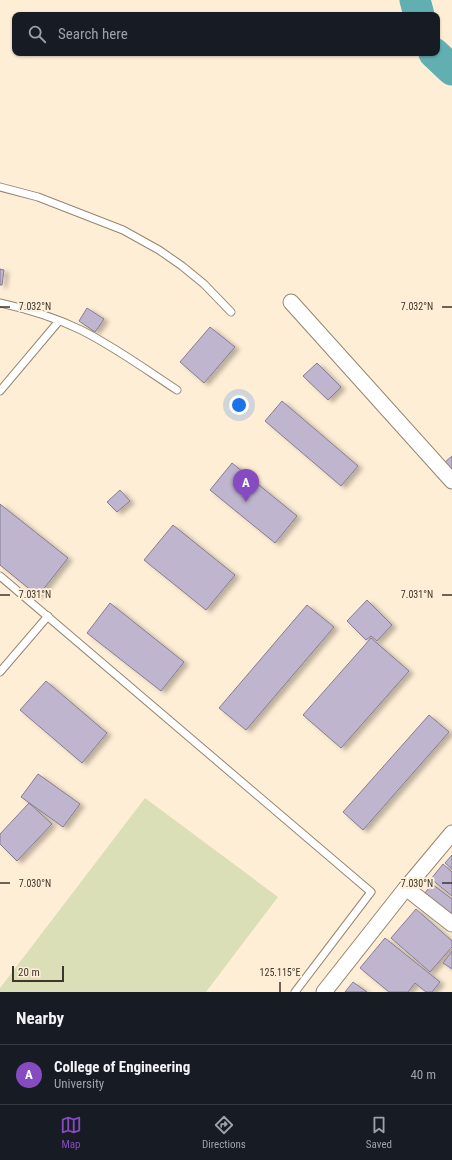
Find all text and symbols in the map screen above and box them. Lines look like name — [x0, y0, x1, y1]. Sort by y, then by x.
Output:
search box — [12, 12, 440, 56]
icon: search — [26, 23, 48, 45]
text: Search here — [58, 25, 128, 43]
text: 7.032°N — [19, 301, 51, 312]
text: 7.032°N — [401, 301, 433, 312]
your location — [229, 395, 249, 415]
pin: A — [233, 469, 259, 502]
text: 7.031°N — [19, 589, 51, 600]
text: 7.031°N — [401, 589, 433, 600]
text: 7.030°N — [19, 878, 51, 889]
text: 7.030°N — [401, 878, 433, 889]
scale bar — [12, 964, 64, 983]
text: 20 m — [18, 966, 40, 979]
text: 125.115°E — [260, 967, 301, 978]
text: Nearby — [16, 1008, 64, 1028]
text: College of Engineering — [54, 1058, 190, 1076]
text: A — [25, 1067, 33, 1082]
text: 40 m — [410, 1067, 436, 1082]
text: University — [54, 1076, 104, 1091]
tab: Map — [60, 1114, 82, 1151]
tab: Directions — [202, 1114, 246, 1151]
tab: Saved — [366, 1114, 392, 1151]

